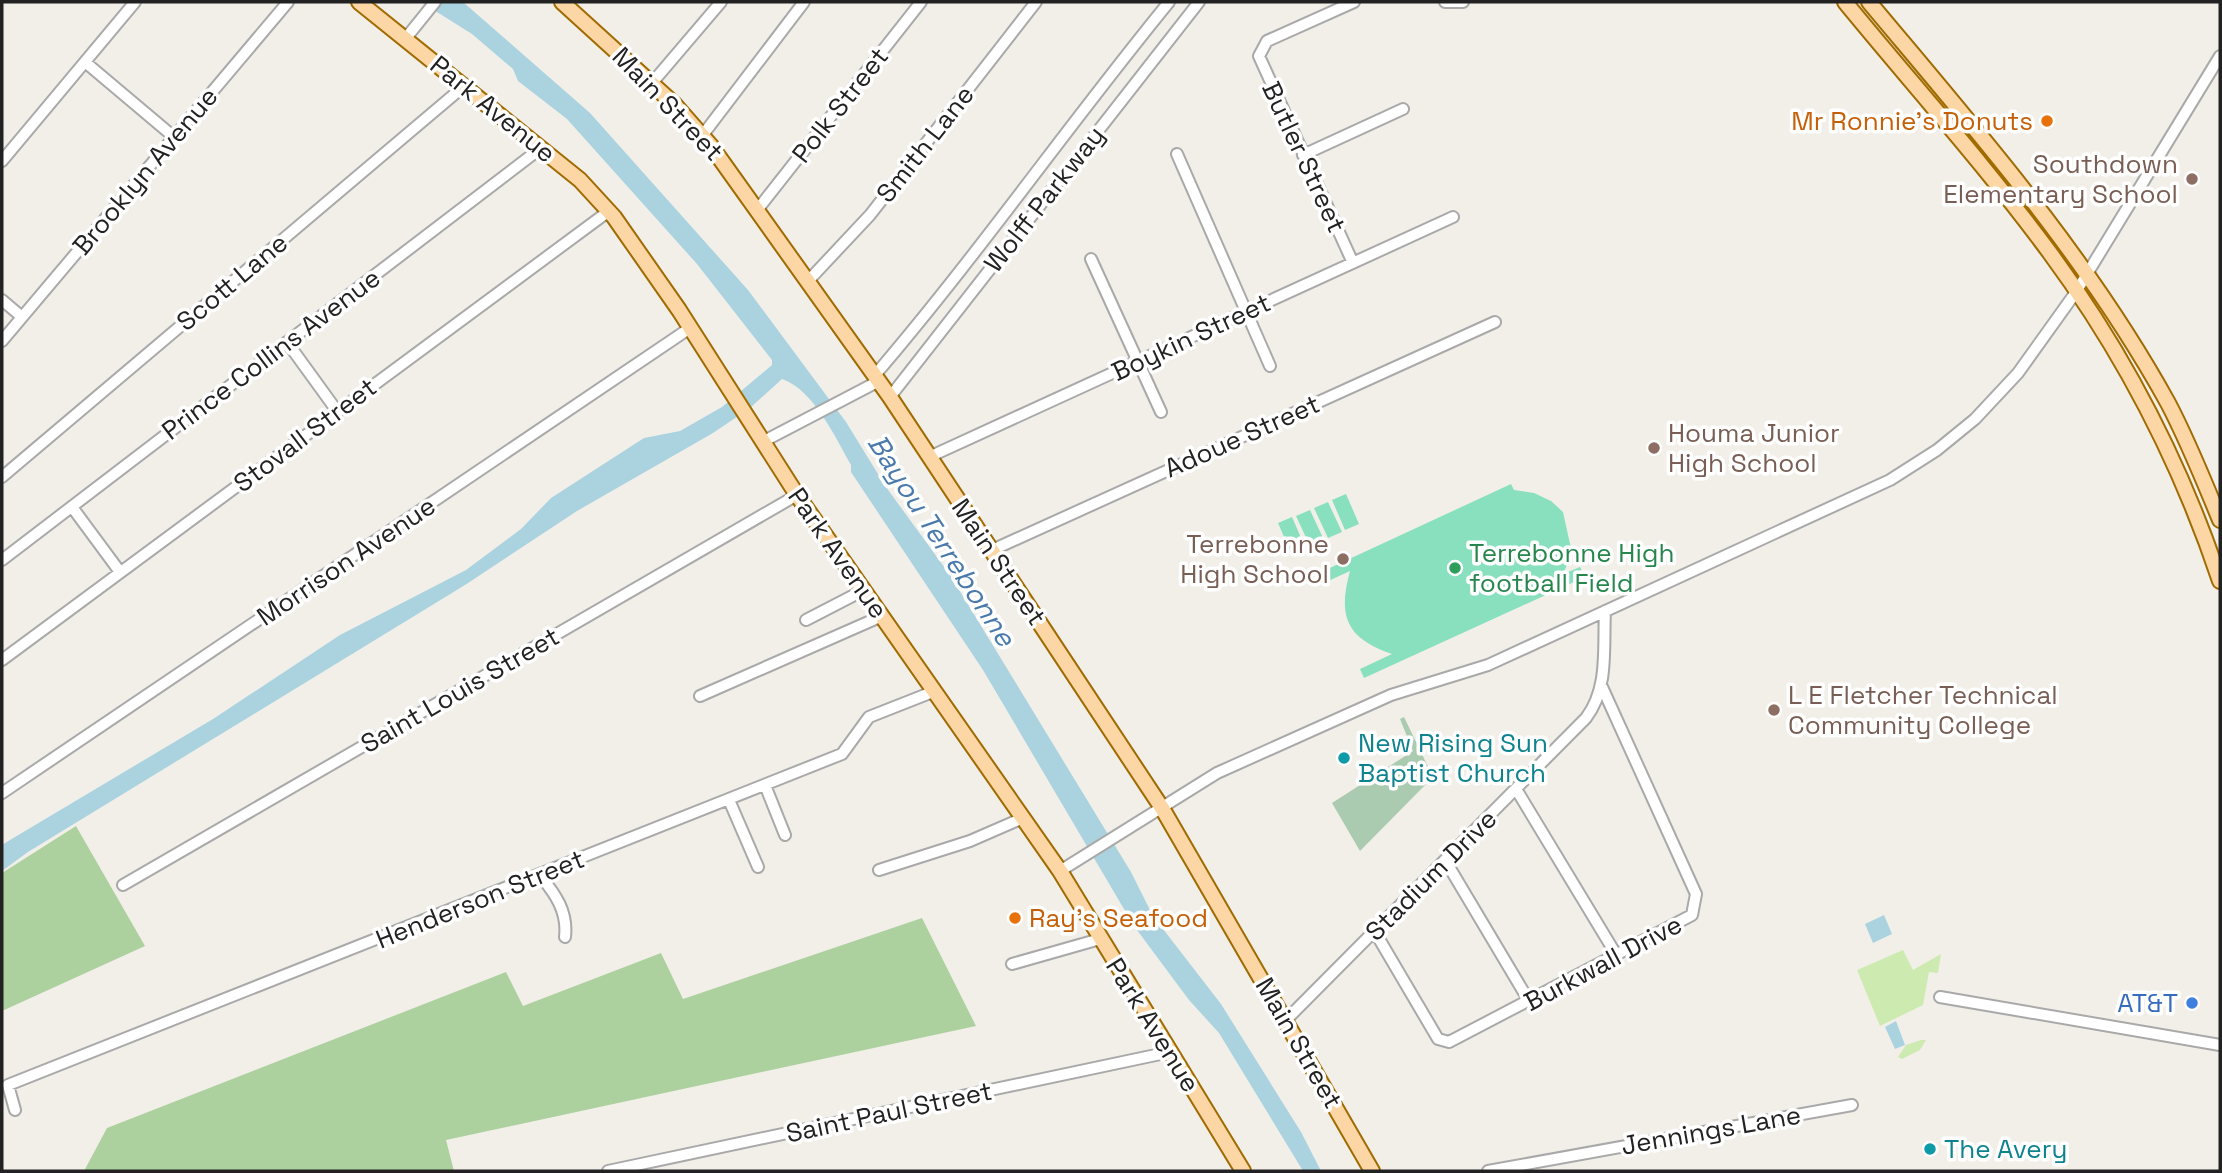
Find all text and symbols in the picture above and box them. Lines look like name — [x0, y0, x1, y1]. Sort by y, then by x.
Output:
street label: Main Street — [605, 40, 731, 168]
street label: Polk Street — [784, 40, 896, 170]
street label: Park Avenue — [423, 48, 563, 170]
street label: Butler Street — [1254, 76, 1354, 238]
street label: Smith Lane — [869, 78, 981, 210]
street label: Brooklyn Avenue — [65, 80, 225, 262]
place label: Mr Ronnie's Donuts — [1791, 104, 2033, 138]
marker: Mr Ronnie's Donuts — [2039, 113, 2055, 129]
street label: Wolff Parkway — [976, 119, 1112, 279]
place label: Southdown Elementary School — [1943, 147, 2178, 211]
marker: Southdown Elementary School — [2184, 171, 2200, 187]
street label: Scott Lane — [169, 226, 295, 338]
street label: Prince Collins Avenue — [155, 261, 387, 447]
street label: Boykin Street — [1106, 285, 1276, 389]
street label: Stovall Street — [227, 370, 383, 500]
street label: Adoue Street — [1159, 387, 1325, 485]
place label: Houma Junior High School — [1668, 416, 1840, 480]
water label: Bayou Terrebonne — [860, 427, 1025, 654]
marker: Houma Junior High School — [1646, 440, 1662, 456]
street label: Park Avenue — [780, 481, 896, 625]
street label: Morrison Avenue — [250, 489, 442, 633]
street label: Main Street — [944, 492, 1054, 632]
place label: Terrebonne High School — [1180, 527, 1329, 591]
place label: Terrebonne High football Field — [1469, 536, 1674, 600]
marker: Terrebonne High School — [1335, 551, 1351, 567]
marker: Terrebonne High football Field — [1447, 560, 1463, 576]
street label: Saint Louis Street — [355, 619, 565, 761]
place label: L E Fletcher Technical Community College — [1788, 678, 2058, 742]
marker: L E Fletcher Technical Community College — [1766, 702, 1782, 718]
place label: New Rising Sun Baptist Church — [1358, 726, 1548, 790]
marker: New Rising Sun Baptist Church — [1336, 750, 1352, 766]
street label: Stadium Drive — [1358, 802, 1504, 948]
street label: Henderson Street — [371, 842, 589, 956]
place label: Ray's Seafood — [1029, 901, 1208, 935]
street label: Burkwall Drive — [1518, 907, 1688, 1019]
marker: Ray's Seafood — [1007, 910, 1023, 926]
street label: Park Avenue — [1098, 951, 1208, 1099]
street label: Main Street — [1248, 971, 1350, 1115]
place label: AT&T — [2117, 986, 2178, 1020]
marker: AT&T — [2184, 995, 2200, 1011]
street label: Saint Paul Street — [783, 1074, 995, 1150]
street label: Jennings Lane — [1618, 1097, 1804, 1163]
place label: The Avery — [1944, 1132, 2067, 1166]
marker: The Avery — [1922, 1141, 1938, 1157]

